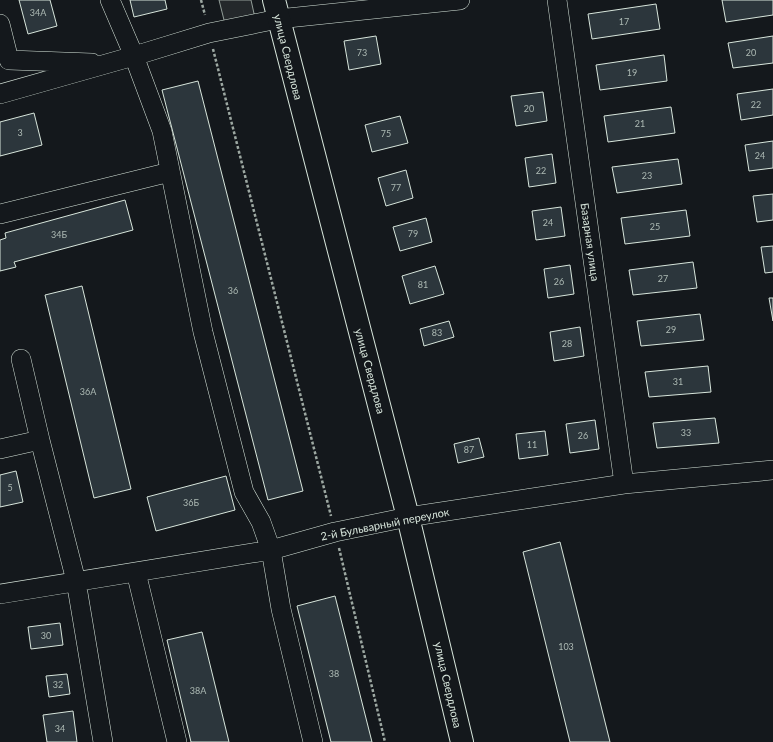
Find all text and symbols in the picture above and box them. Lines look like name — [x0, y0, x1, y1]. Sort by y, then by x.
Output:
house number: 34А — [30, 7, 47, 18]
street label: улица Свердлова — [272, 13, 305, 101]
house number: 17 — [619, 16, 629, 27]
house number: 73 — [357, 47, 367, 58]
house number: 20 — [746, 47, 756, 58]
house number: 19 — [627, 67, 637, 78]
house number: 22 — [751, 99, 761, 110]
house number: 20 — [524, 103, 534, 114]
house number: 21 — [635, 118, 645, 129]
house number: 3 — [17, 127, 23, 138]
house number: 75 — [381, 128, 391, 139]
house number: 24 — [755, 150, 765, 161]
house number: 22 — [536, 165, 546, 176]
house number: 23 — [642, 170, 652, 181]
house number: 77 — [391, 182, 401, 193]
street label: Базарная улица — [579, 202, 602, 282]
house number: 24 — [543, 217, 553, 228]
house number: 25 — [650, 221, 660, 232]
house number: 79 — [408, 228, 418, 239]
house number: 34Б — [51, 229, 67, 240]
house number: 27 — [658, 273, 668, 284]
house number: 26 — [554, 276, 564, 287]
house number: 81 — [418, 279, 428, 290]
house number: 36 — [228, 285, 238, 296]
house number: 29 — [666, 324, 676, 335]
street label: улица Свердлова — [353, 327, 388, 415]
house number: 83 — [432, 327, 442, 338]
house number: 28 — [562, 338, 572, 349]
house number: 31 — [673, 376, 683, 387]
house number: 36А — [80, 386, 97, 397]
house number: 33 — [681, 427, 691, 438]
house number: 26 — [578, 430, 588, 441]
house number: 11 — [527, 439, 537, 450]
house number: 87 — [464, 444, 474, 455]
house number: 5 — [7, 482, 13, 493]
house number: 36Б — [183, 497, 199, 508]
street label: 2-й Бульварный переулок — [319, 505, 451, 542]
house number: 30 — [41, 630, 51, 641]
street label: улица Свердлова — [432, 641, 465, 729]
house number: 103 — [558, 641, 574, 652]
house number: 38 — [329, 668, 339, 679]
house number: 32 — [53, 679, 63, 690]
house number: 38А — [190, 685, 207, 696]
house number: 34 — [55, 723, 65, 734]

